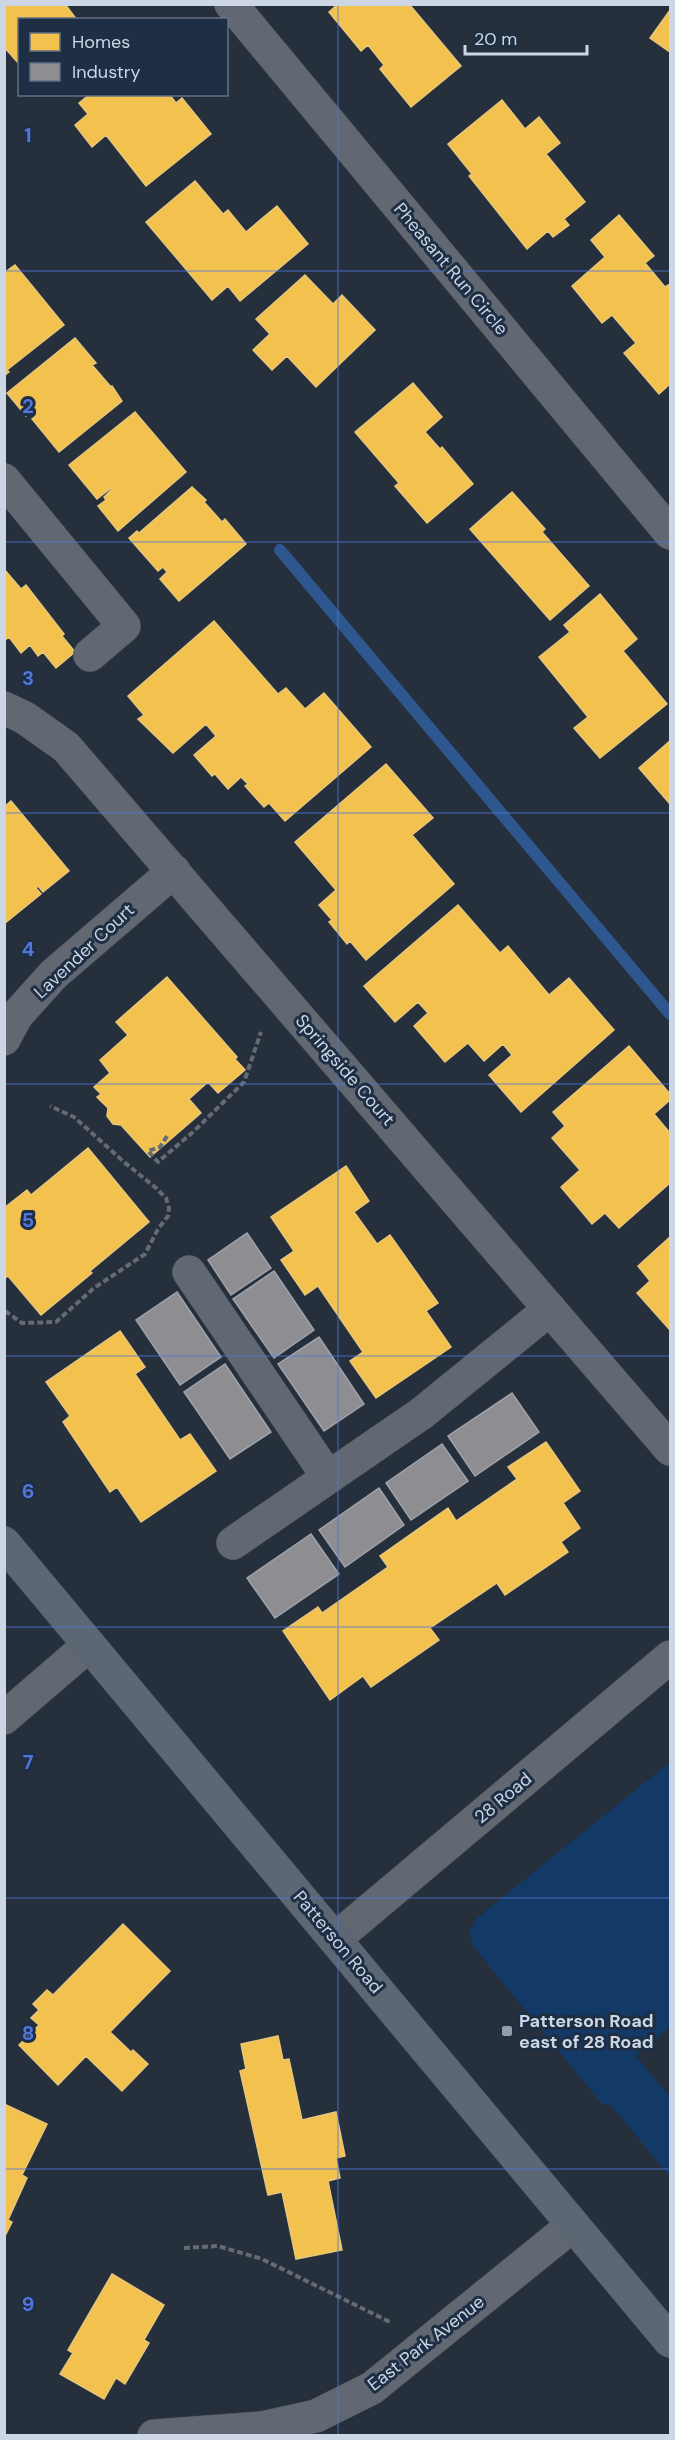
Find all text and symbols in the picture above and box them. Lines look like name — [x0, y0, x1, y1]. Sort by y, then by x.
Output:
legend — [18, 18, 228, 96]
scale bar — [465, 18, 586, 56]
text: 20 m — [474, 27, 517, 51]
text: Homes — [72, 30, 130, 54]
text: Industry — [72, 60, 141, 84]
text: 1 — [24, 122, 32, 148]
street label: Pheasant Run Circle — [388, 198, 514, 340]
text: 2 — [22, 393, 34, 419]
text: 3 — [22, 665, 34, 691]
street label: Lavender Court — [29, 898, 139, 1004]
text: 4 — [22, 936, 35, 962]
street label: Springside Court — [290, 1009, 400, 1131]
text: 5 — [22, 1207, 34, 1233]
text: 6 — [22, 1478, 34, 1504]
text: 7 — [23, 1749, 34, 1775]
street label: 28 Road — [469, 1767, 537, 1829]
street label: Patterson Road — [288, 1886, 388, 1998]
place label: Patterson Road east of 28 Road — [519, 2009, 654, 2054]
text: 8 — [22, 2020, 34, 2046]
marker: Patterson Road east of 28 Road — [500, 2024, 514, 2038]
street label: East Park Avenue — [363, 2290, 489, 2396]
text: 9 — [22, 2291, 34, 2317]

